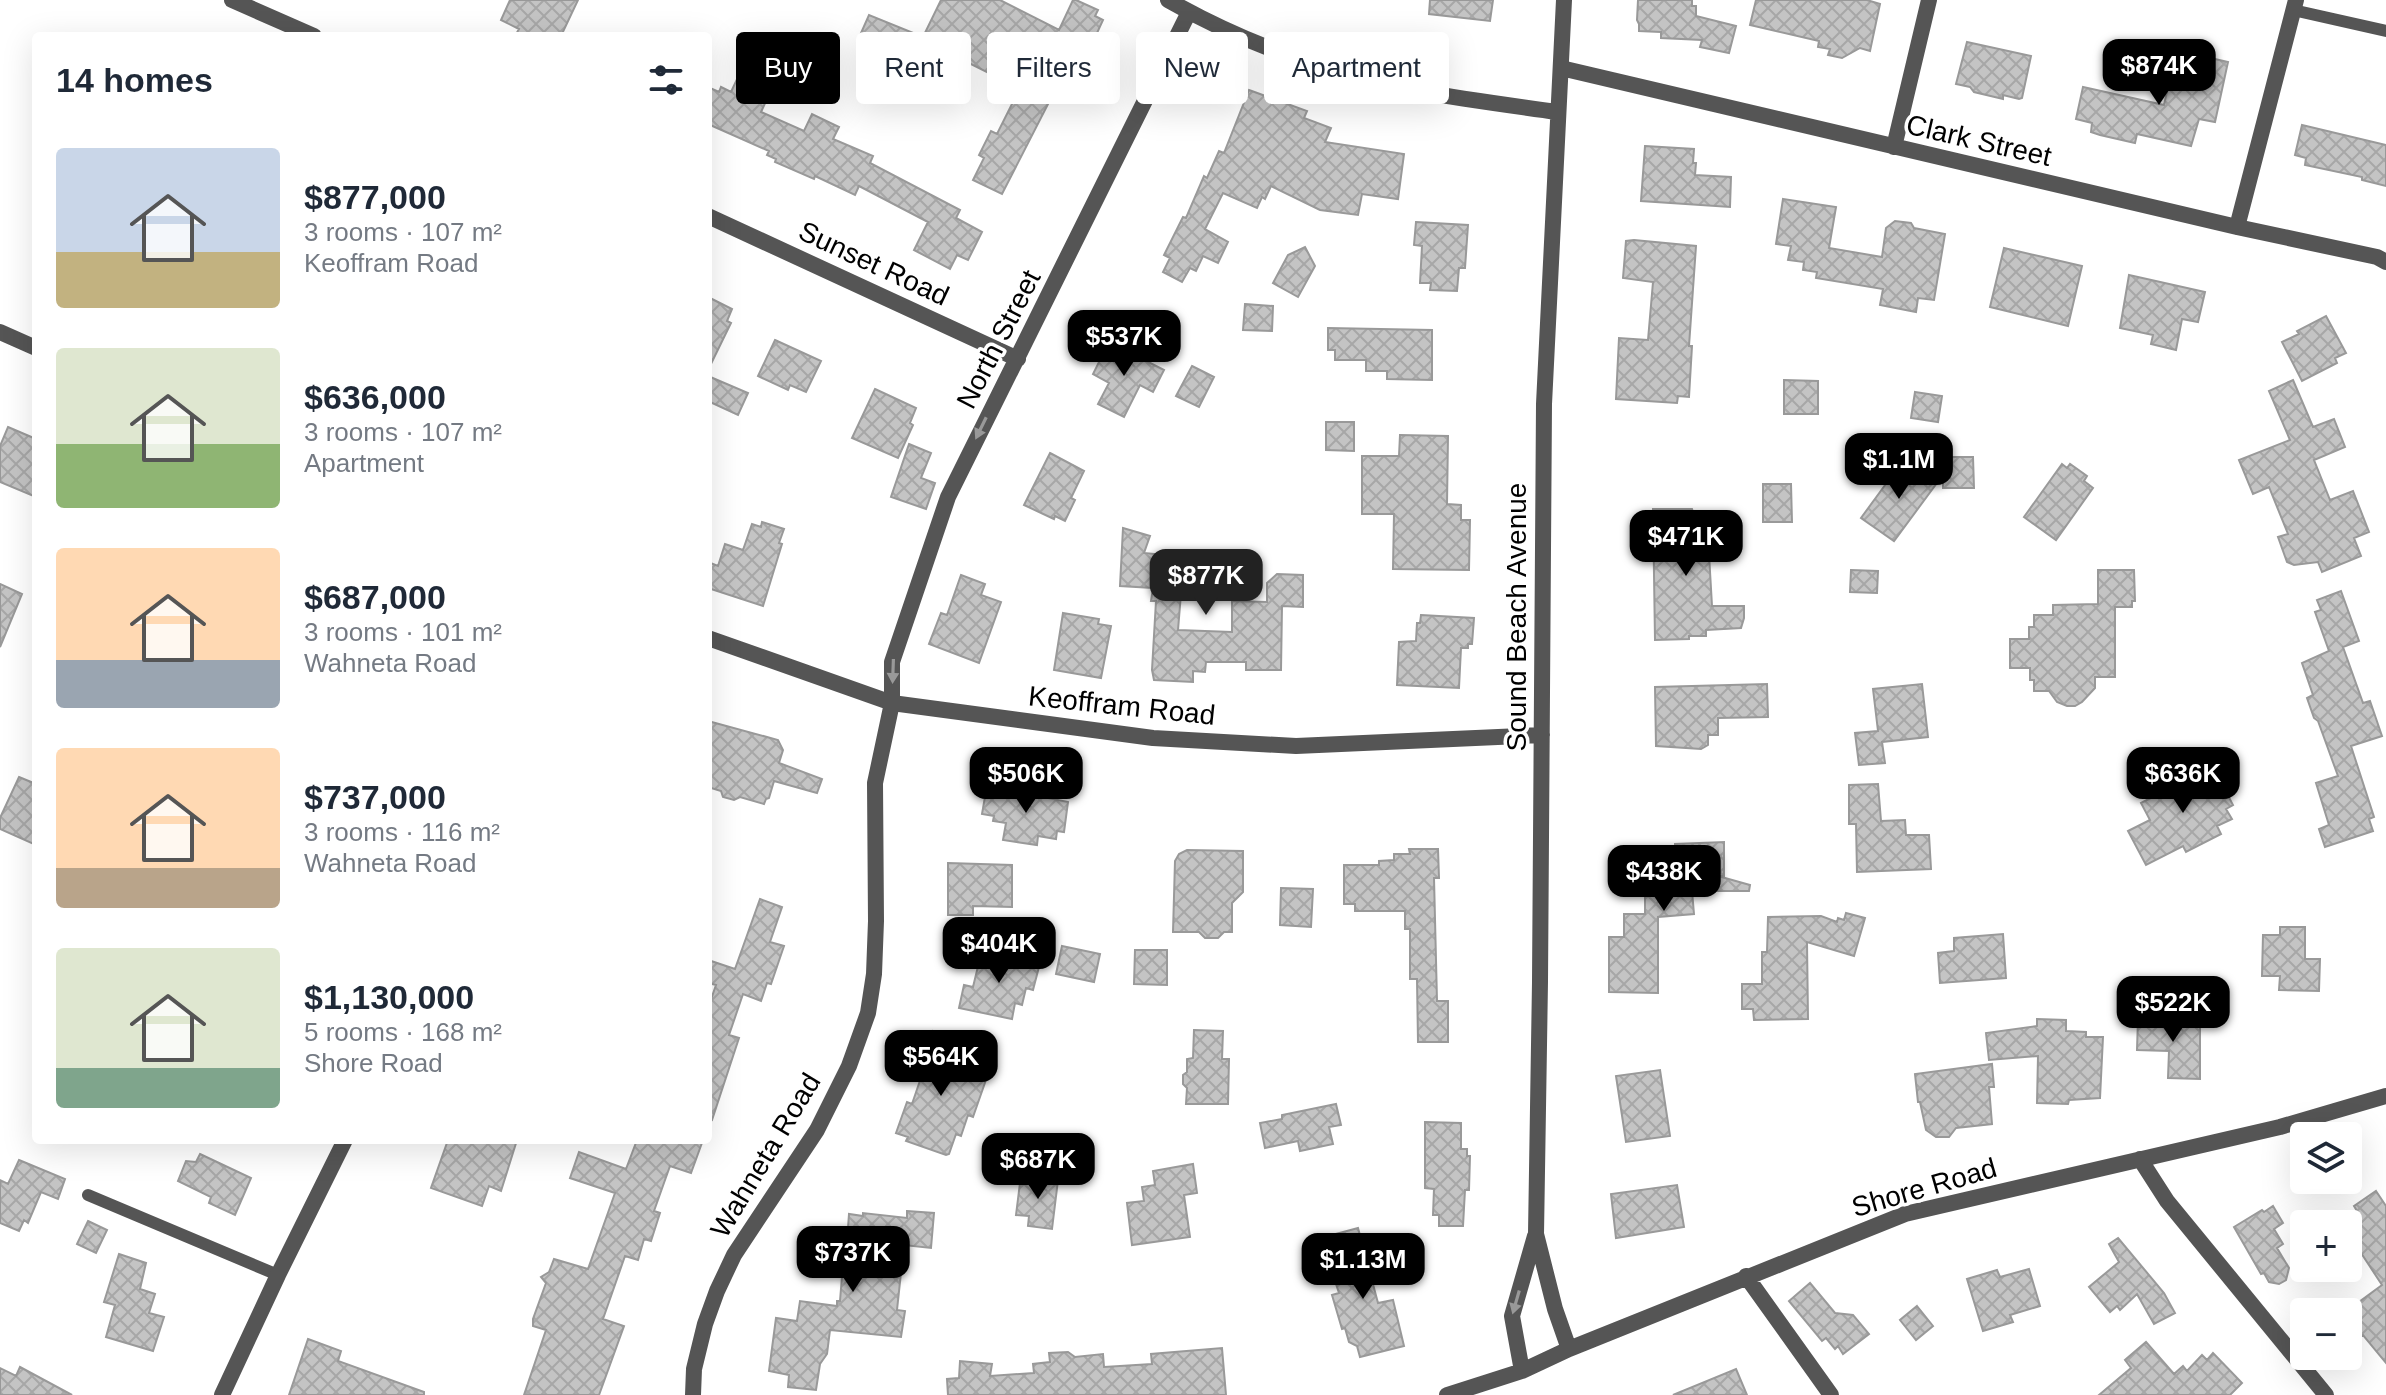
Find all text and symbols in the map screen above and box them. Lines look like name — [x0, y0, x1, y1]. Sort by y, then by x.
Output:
chip: Buy — [736, 32, 840, 104]
chip: Rent — [856, 32, 971, 104]
chip: Filters — [987, 32, 1120, 104]
chip: New — [1136, 32, 1248, 104]
chip: Apartment — [1264, 32, 1449, 104]
pin: $874K — [2103, 39, 2215, 107]
text: $874K — [2121, 50, 2197, 80]
icon: filters — [644, 58, 688, 102]
text: 14 homes — [56, 61, 213, 99]
street label: Clark Street — [1903, 109, 2055, 172]
text: $877,000 — [304, 178, 446, 216]
icon: home — [120, 180, 216, 276]
street label: Sunset Road — [794, 215, 954, 312]
text: 3 rooms · 107 m² — [304, 217, 502, 247]
text: Keoffram Road — [304, 248, 478, 278]
street label: North Street — [950, 265, 1047, 414]
pin: $537K — [1068, 310, 1180, 378]
text: $537K — [1086, 321, 1162, 351]
text: $636,000 — [304, 378, 446, 416]
icon: home — [120, 380, 216, 476]
text: 3 rooms · 107 m² — [304, 417, 502, 447]
one-way arrow — [975, 417, 988, 440]
pin: $1.1M — [1843, 433, 1955, 501]
text: $1.1M — [1863, 444, 1935, 474]
text: Apartment — [304, 448, 424, 478]
street label: Sound Beach Avenue — [1501, 483, 1532, 751]
pin: $471K — [1630, 510, 1742, 578]
text: $471K — [1648, 521, 1724, 551]
pin: $877K — [1150, 549, 1262, 617]
text: $877K — [1168, 560, 1244, 590]
text: $687,000 — [304, 578, 446, 616]
icon: home — [120, 580, 216, 676]
text: 3 rooms · 101 m² — [304, 617, 502, 647]
text: Wahneta Road — [304, 648, 476, 678]
one-way arrow — [886, 659, 899, 684]
street label: Keoffram Road — [1027, 680, 1217, 731]
pin: $506K — [970, 747, 1082, 815]
pin: $636K — [2127, 747, 2239, 815]
text: $506K — [988, 758, 1064, 788]
text: $636K — [2145, 758, 2221, 788]
text: $737,000 — [304, 778, 446, 816]
icon: home — [120, 780, 216, 876]
text: 3 rooms · 116 m² — [304, 817, 500, 847]
pin: $438K — [1608, 845, 1720, 913]
text: Wahneta Road — [304, 848, 476, 878]
text: $438K — [1626, 856, 1702, 886]
pin: $404K — [943, 917, 1055, 985]
text: $404K — [961, 928, 1037, 958]
pin: $522K — [2117, 976, 2229, 1044]
text: $1,130,000 — [304, 978, 474, 1016]
icon: home — [120, 980, 216, 1076]
text: $522K — [2135, 987, 2211, 1017]
text: 5 rooms · 168 m² — [304, 1017, 502, 1047]
pin: $564K — [885, 1030, 997, 1098]
text: $564K — [903, 1041, 979, 1071]
text: Shore Road — [304, 1048, 443, 1078]
street label: Wahneta Road — [704, 1068, 827, 1243]
map controls — [2290, 1122, 2362, 1370]
button: layers — [2290, 1122, 2362, 1194]
pin: $687K — [982, 1133, 1094, 1201]
text: $687K — [1000, 1144, 1076, 1174]
street label: Shore Road — [1848, 1152, 2000, 1223]
button: + — [2290, 1210, 2362, 1282]
pin: $737K — [797, 1226, 909, 1294]
pin: $1.13M — [1298, 1233, 1428, 1301]
text: $737K — [815, 1237, 891, 1267]
text: $1.13M — [1320, 1244, 1406, 1274]
one-way arrow — [1509, 1290, 1522, 1314]
button: − — [2290, 1298, 2362, 1370]

